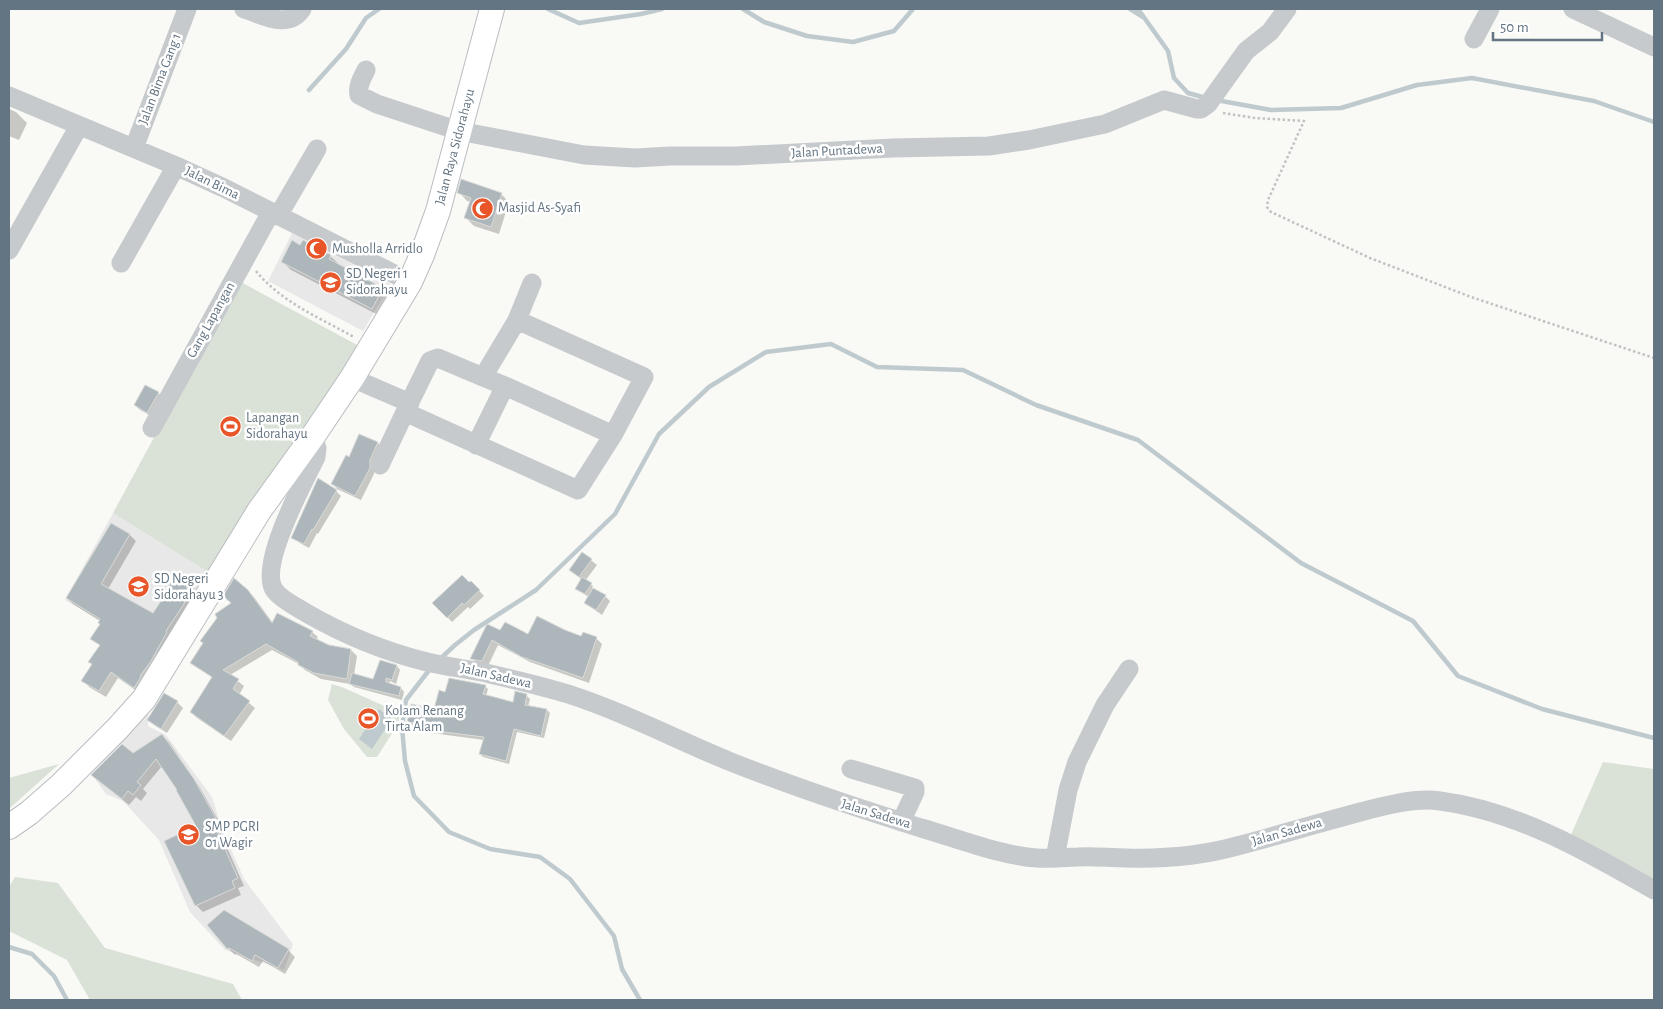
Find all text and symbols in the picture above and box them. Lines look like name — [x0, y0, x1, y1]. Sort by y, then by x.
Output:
scale bar — [1493, 10, 1602, 42]
text: 50 m — [1500, 20, 1529, 35]
street label: Jalan Bima Gang 1 — [136, 31, 184, 127]
street label: Jalan Raya Sidorahayu — [433, 87, 477, 207]
street label: Jalan Puntadewa — [791, 142, 884, 160]
street label: Jalan Bima — [183, 164, 242, 202]
mosque icon: Masjid As-Syafi — [470, 196, 494, 220]
place label: Masjid As-Syafi — [498, 201, 581, 215]
mosque icon: Musholla Arridlo — [304, 237, 328, 261]
place label: Musholla Arridlo — [332, 242, 423, 256]
place label: SD Negeri 1 Sidorahayu — [346, 267, 408, 297]
school or university icon: SD Negeri 1 Sidorahayu — [318, 270, 342, 294]
street label: Gang Lapangan — [184, 280, 238, 360]
place label: Lapangan Sidorahayu — [246, 411, 308, 441]
sports icon: Lapangan Sidorahayu — [218, 414, 242, 438]
place label: SD Negeri Sidorahayu 3 — [154, 572, 224, 602]
school or university icon: SD Negeri Sidorahayu 3 — [126, 575, 150, 599]
street label: Jalan Sadewa — [459, 661, 533, 691]
place label: Kolam Renang Tirta Alam — [385, 704, 464, 734]
sports icon: Kolam Renang Tirta Alam — [357, 707, 381, 731]
street label: Jalan Sadewa — [840, 797, 913, 831]
street label: Jalan Sadewa — [1250, 815, 1324, 849]
place label: SMP PGRI 01 Wagir — [205, 820, 259, 850]
school or university icon: SMP PGRI 01 Wagir — [177, 823, 201, 847]

